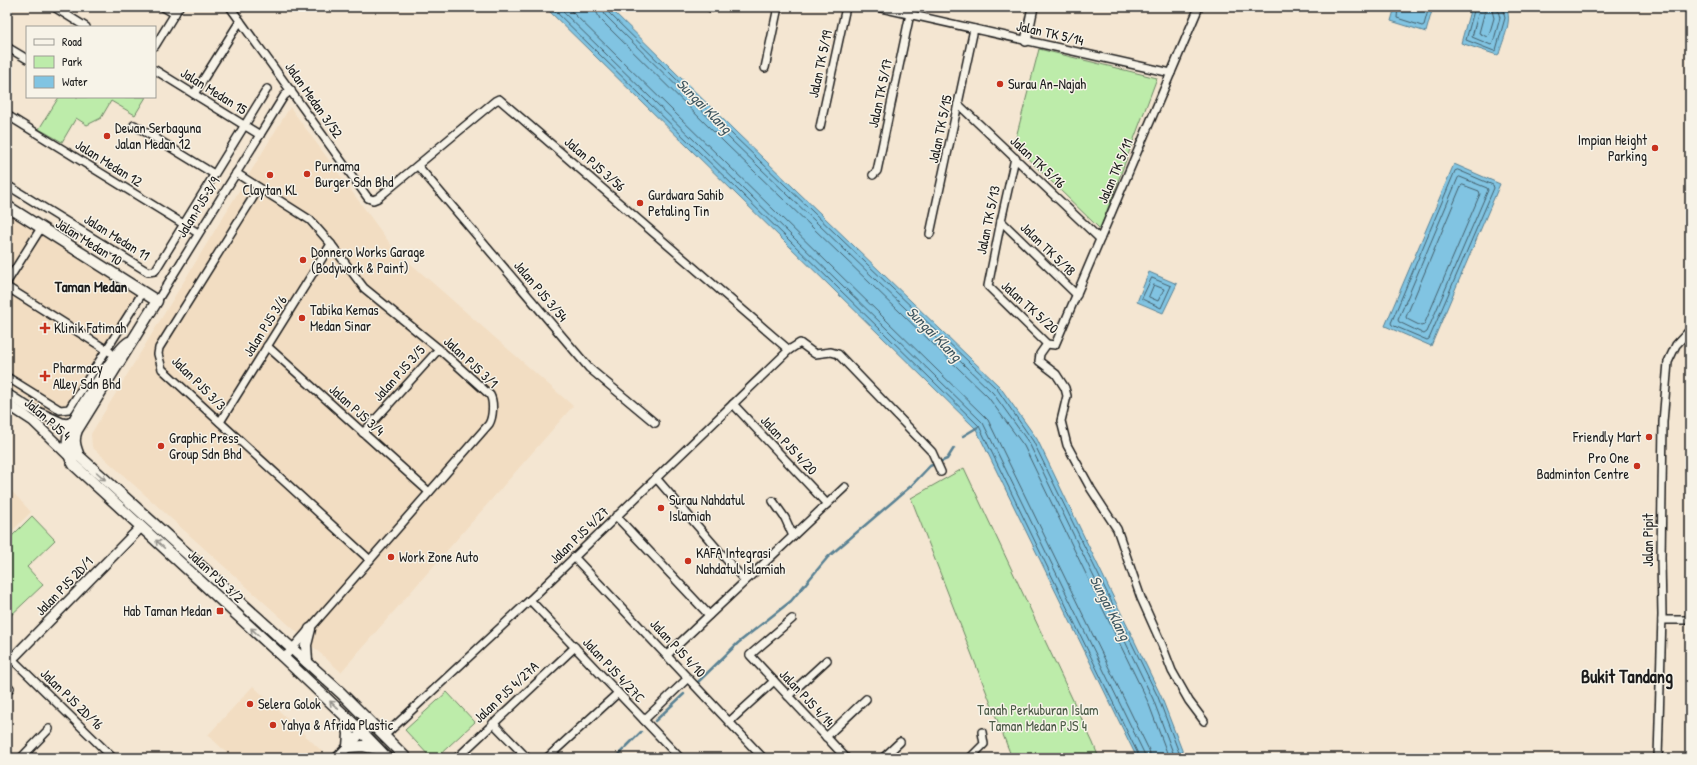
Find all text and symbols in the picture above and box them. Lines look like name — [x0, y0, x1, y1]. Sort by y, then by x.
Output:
street label: Jalan TK 5/14 — [1015, 16, 1086, 49]
legend — [26, 26, 156, 98]
street label: Jalan TK 5/19 — [803, 28, 836, 99]
text: Road — [62, 33, 82, 50]
text: Park — [62, 53, 82, 70]
street label: Jalan TK 5/17 — [863, 56, 896, 129]
street label: Jalan Medan 3/52 — [281, 58, 348, 142]
street label: Jalan Medan 15 — [177, 63, 251, 118]
text: Water — [62, 73, 88, 90]
water label: Sungai Klang — [672, 73, 738, 139]
place label: Surau An-Najah — [1008, 74, 1086, 94]
marker: Surau An-Najah — [995, 79, 1005, 89]
street label: Jalan TK 5/15 — [923, 93, 956, 165]
place label: Dewan Serbaguna Jalan Medan 12 — [115, 118, 202, 153]
place label: Impian Height Parking — [1578, 130, 1647, 166]
marker: Dewan Serbaguna Jalan Medan 12 — [102, 131, 112, 141]
street label: Jalan TK 5/16 — [1007, 131, 1070, 192]
street label: Jalan PJS 3/56 — [561, 132, 630, 196]
street label: Jalan Medan 12 — [72, 135, 147, 191]
street label: Jalan TK 5/11 — [1092, 136, 1137, 206]
marker: Impian Height Parking — [1650, 143, 1660, 153]
place label: Purnama Burger Sdn Bhd — [315, 156, 394, 192]
marker: Purnama Burger Sdn Bhd — [302, 169, 312, 179]
marker: Claytan KL — [265, 170, 275, 180]
street label: Jalan PJS 3/9 — [171, 173, 224, 241]
place label: Claytan KL — [242, 180, 298, 200]
street label: Jalan TK 5/13 — [971, 184, 1004, 256]
place label: Gurdwara Sahib Petaling Tin — [648, 185, 724, 221]
marker: Gurdwara Sahib Petaling Tin — [635, 198, 645, 208]
street label: Jalan Medan 11 — [81, 209, 154, 264]
street label: Jalan Medan 10 — [52, 214, 126, 270]
street label: Jalan TK 5/18 — [1017, 218, 1080, 280]
place label: Donnero Works Garage (Bodywork & Paint) — [311, 242, 425, 278]
marker: Donnero Works Garage (Bodywork & Paint) — [298, 255, 308, 265]
street label: Jalan PJS 3/54 — [510, 256, 573, 325]
district label: Taman Medan — [54, 276, 128, 297]
street label: Jalan TK 5/20 — [998, 276, 1063, 338]
street label: Jalan PJS 3/6 — [238, 291, 291, 360]
place label: Tabika Kemas Medan Sinar — [310, 300, 379, 335]
water label: Sungai Klang — [902, 301, 968, 367]
marker: Tabika Kemas Medan Sinar — [297, 313, 307, 323]
place label: Klinik Fatimah — [54, 318, 126, 337]
marker: Klinik Fatimah — [39, 322, 51, 334]
street label: Jalan PJS 3/1 — [440, 331, 503, 392]
street label: Jalan PJS 3/5 — [368, 341, 429, 405]
street label: Jalan PJS 3/3 — [168, 351, 231, 414]
place label: Pharmacy Alley Sdn Bhd — [53, 358, 121, 394]
marker: Pharmacy Alley Sdn Bhd — [40, 371, 50, 381]
street label: Jalan PJS 3/4 — [326, 380, 389, 440]
street label: Jalan PJS 4 — [21, 393, 76, 444]
street label: Jalan PJS 4/20 — [757, 411, 822, 479]
place label: Friendly Mart — [1572, 427, 1641, 447]
place label: Graphic Press Group Sdn Bhd — [169, 428, 242, 464]
marker: Friendly Mart — [1644, 432, 1654, 442]
marker: Graphic Press Group Sdn Bhd — [156, 441, 166, 451]
place label: Pro One Badminton Centre — [1537, 448, 1629, 483]
marker: Pro One Badminton Centre — [1632, 461, 1642, 471]
one-way arrow — [96, 471, 106, 480]
place label: Surau Nahdatul Islamiah — [669, 490, 745, 525]
street label: Jalan PJS 4/27 — [545, 501, 613, 568]
marker: Surau Nahdatul Islamiah — [656, 503, 666, 513]
street label: Jalan Pipit — [1638, 513, 1658, 567]
one-way arrow — [155, 540, 165, 549]
place label: KAFA Integrasi Nahdatul Islamiah — [696, 543, 785, 578]
street label: Jalan PJS 3/2 — [184, 545, 249, 607]
place label: Work Zone Auto — [399, 547, 479, 566]
street label: Jalan PJS 2D/1 — [31, 552, 97, 619]
marker: Work Zone Auto — [386, 552, 396, 562]
marker: KAFA Integrasi Nahdatul Islamiah — [683, 556, 693, 566]
water label: Sungai Klang — [1085, 572, 1136, 645]
place label: Hab Taman Medan — [123, 601, 212, 620]
marker: Hab Taman Medan — [215, 606, 225, 616]
street label: Jalan PJS 4/10 — [646, 614, 710, 681]
one-way arrow — [250, 627, 261, 636]
street label: Jalan PJS 4/27C — [579, 633, 650, 707]
street label: Jalan PJS 4/27A — [469, 656, 542, 727]
street label: Jalan PJS 2D/16 — [37, 664, 108, 734]
district label: Bukit Tandang — [1581, 664, 1673, 690]
street label: Jalan PJS 4/14 — [776, 665, 839, 731]
place label: Selera Golok — [258, 694, 321, 713]
marker: Selera Golok — [245, 699, 255, 709]
one-way arrow — [329, 700, 339, 710]
park label: Tanah Perkuburan Islam Taman Medan PJS 4 — [977, 700, 1099, 735]
place label: Yahya & Afrida Plastic — [281, 715, 394, 735]
marker: Yahya & Afrida Plastic — [268, 720, 278, 730]

